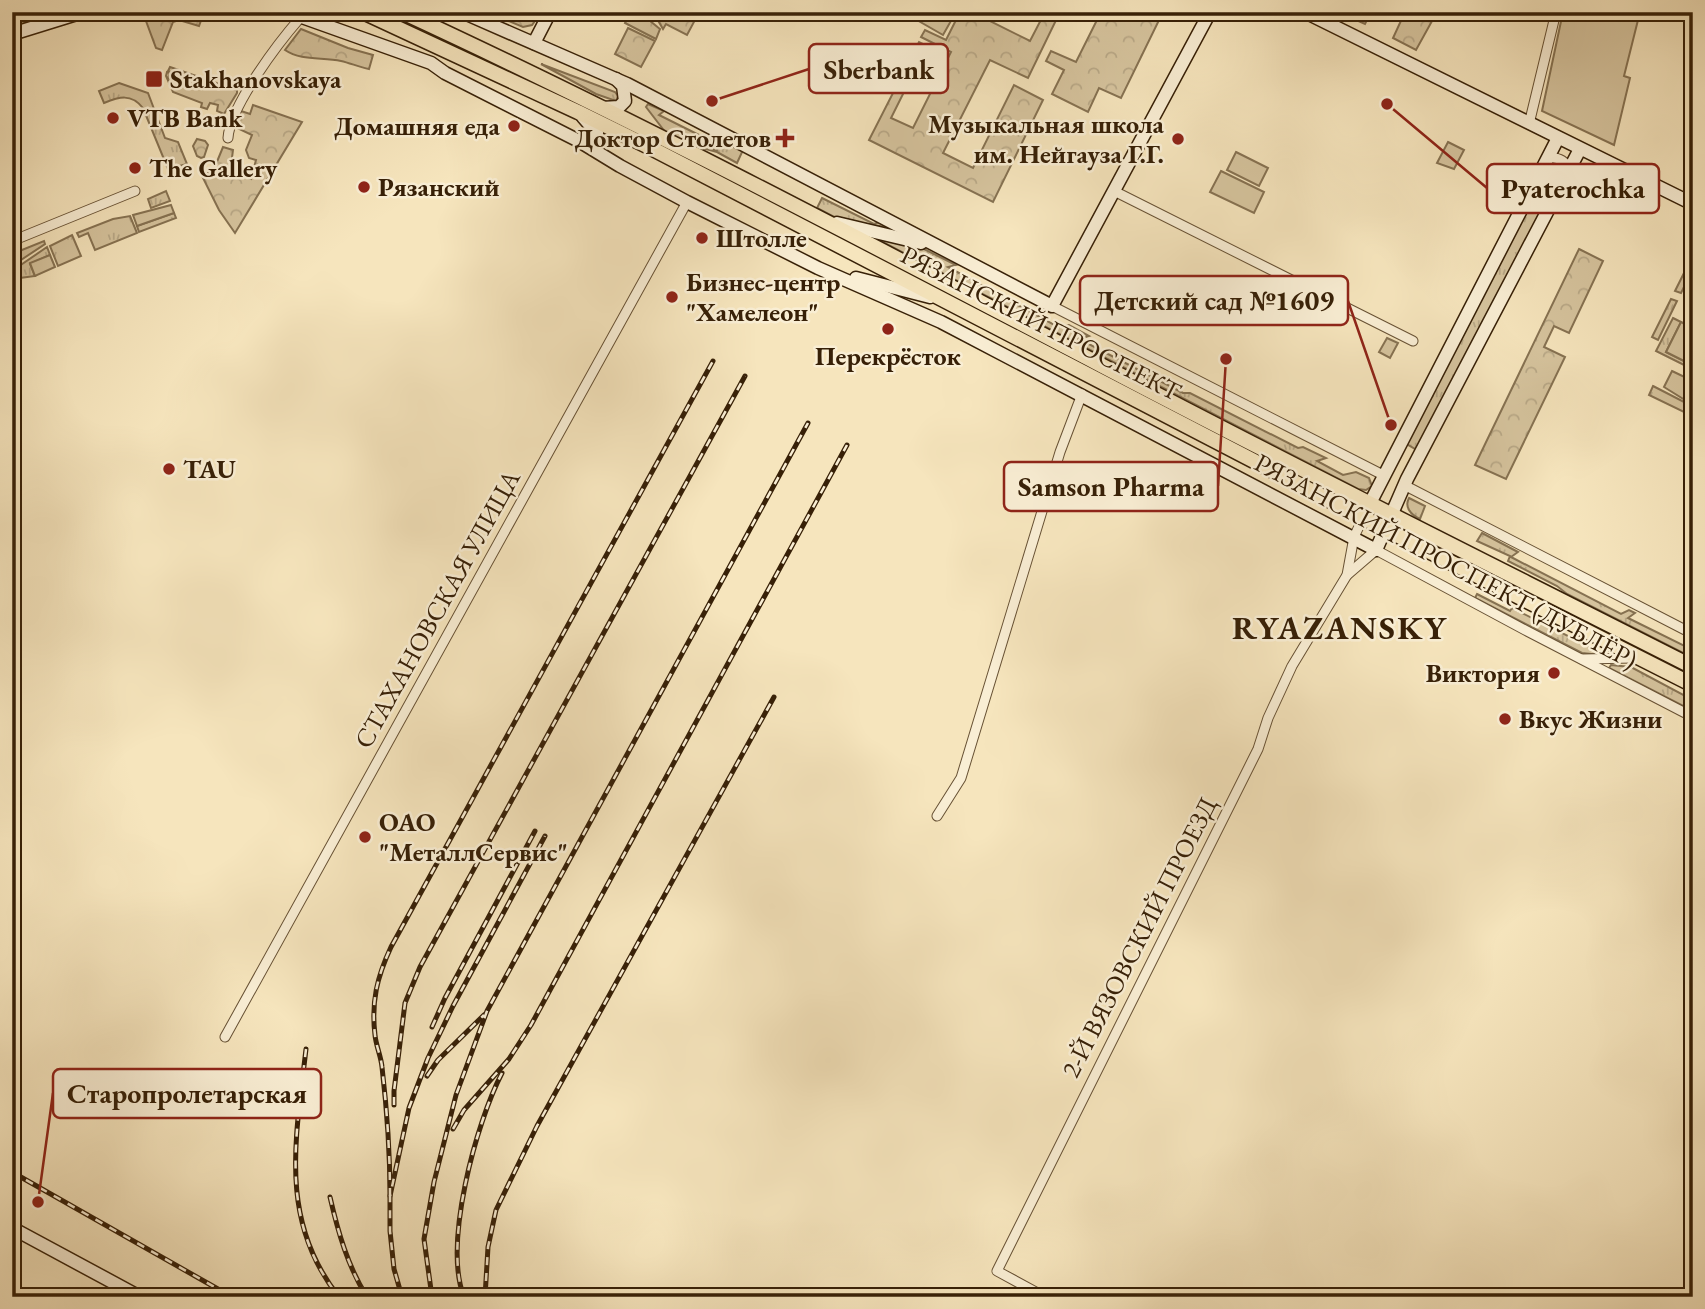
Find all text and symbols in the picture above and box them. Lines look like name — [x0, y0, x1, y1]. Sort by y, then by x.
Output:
callout: Sberbank — [809, 44, 948, 93]
text: Sberbank — [824, 51, 935, 87]
place label: Stakhanovskaya — [170, 62, 342, 96]
marker: Stakhanovskaya — [144, 69, 164, 89]
place label: VTB Bank — [127, 101, 243, 135]
place label: Музыкальная школа им. Нейгауза Г.Г. — [928, 107, 1165, 171]
place label: Домашняя еда — [334, 109, 501, 143]
marker: VTB Bank — [105, 110, 121, 126]
marker: Домашняя еда — [506, 118, 522, 134]
place label: Доктор Столетов — [575, 121, 771, 155]
marker: Доктор Столетов — [777, 130, 793, 146]
marker: Музыкальная школа им. Нейгауза Г.Г. — [1170, 131, 1186, 147]
place label: The Gallery — [149, 151, 278, 185]
marker: The Gallery — [127, 160, 143, 176]
callout: Pyaterochka — [1487, 164, 1659, 213]
place label: Рязанский — [378, 170, 500, 204]
text: Pyaterochka — [1501, 170, 1646, 206]
marker: Рязанский — [356, 179, 372, 195]
place label: Штолле — [716, 221, 807, 255]
marker: Штолле — [694, 230, 710, 246]
street label: РЯЗАНСКИЙ ПРОСПЕКТ — [895, 237, 1187, 409]
place label: Бизнес-центр "Хамелеон" — [686, 265, 840, 329]
callout: Детский сад №1609 — [1080, 276, 1348, 325]
text: Детский сад №1609 — [1094, 282, 1334, 318]
marker: Бизнес-центр "Хамелеон" — [664, 289, 680, 305]
marker: Перекрёсток — [880, 321, 896, 337]
place label: Перекрёсток — [815, 339, 962, 373]
street label: РЯЗАНСКИЙ ПРОСПЕКТ (ДУБЛЁР) — [1249, 445, 1643, 677]
place label: TAU — [183, 452, 237, 486]
marker: TAU — [161, 461, 177, 477]
callout: Samson Pharma — [1004, 462, 1218, 511]
street label: СТАХАНОВСКАЯ УЛИЦА — [346, 463, 528, 754]
text: Samson Pharma — [1018, 468, 1205, 504]
district label: RYAZANSKY — [1232, 606, 1448, 649]
place label: Виктория — [1426, 656, 1540, 690]
marker: Виктория — [1546, 665, 1562, 681]
place label: Вкус Жизни — [1519, 702, 1662, 736]
marker: Вкус Жизни — [1497, 711, 1513, 727]
street label: 2-Й ВЯЗОВСКИЙ ПРОЕЗД — [1053, 791, 1225, 1083]
place label: ОАО "МеталлСервис" — [379, 805, 568, 869]
marker: ОАО "МеталлСервис" — [357, 829, 373, 845]
callout: Старопролетарская — [53, 1069, 321, 1118]
text: Старопролетарская — [67, 1075, 307, 1111]

